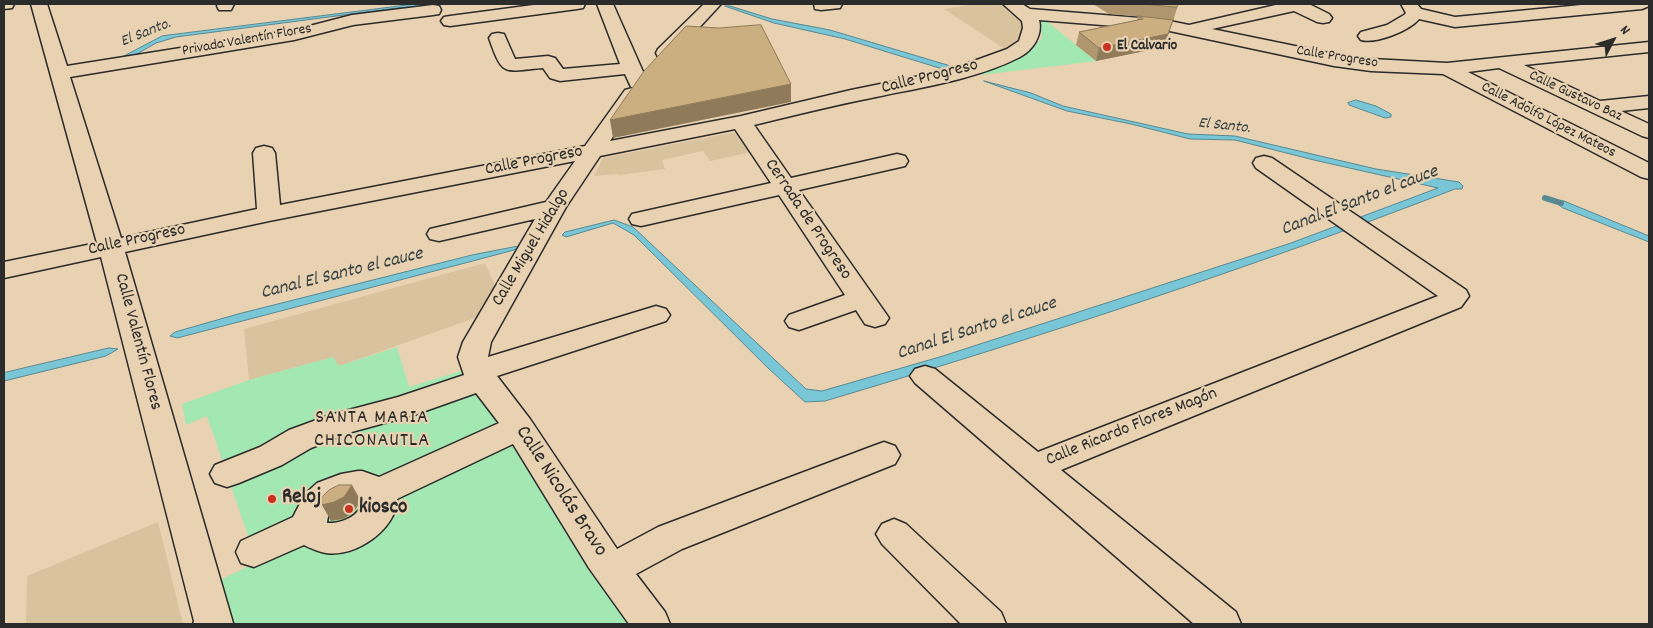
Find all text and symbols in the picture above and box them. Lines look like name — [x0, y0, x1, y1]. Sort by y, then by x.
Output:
water label: El Santo. — [118, 15, 174, 53]
north arrow — [1588, 15, 1638, 65]
street label: Privada Valentín Flores — [181, 21, 313, 61]
text: N — [1615, 21, 1634, 39]
place label: El Calvario — [1117, 38, 1177, 56]
marker: El Calvario — [1101, 41, 1113, 53]
street label: Calle Progreso — [1295, 43, 1379, 73]
street label: Calle Progreso — [879, 56, 981, 100]
street label: Calle Gustavo Baz — [1526, 68, 1624, 126]
street label: Calle Adolfo López Mateos — [1478, 79, 1618, 163]
water label: El Santo. — [1197, 115, 1251, 139]
street label: Calle Progreso — [483, 142, 585, 182]
street label: Cerrada de Progreso — [759, 156, 855, 284]
water label: Canal El Santo el cauce — [1278, 162, 1442, 242]
street label: Calle Miguel Hidalgo — [488, 185, 576, 311]
street label: Calle Progreso — [86, 220, 188, 262]
water label: Canal El Santo el cauce — [259, 244, 425, 306]
street label: Calle Valentín Flores — [108, 271, 166, 413]
water label: Canal El Santo el cauce — [894, 293, 1060, 367]
street label: Calle Ricardo Flores Magón — [1043, 384, 1221, 472]
district label: SANTA MARIA CHICONAUTLA — [313, 407, 431, 454]
street label: Calle Nicolás Bravo — [508, 422, 612, 562]
place label: Reloj — [282, 486, 321, 512]
marker: Reloj — [266, 493, 278, 505]
place label: kiosco — [359, 496, 407, 522]
marker: kiosco — [343, 503, 355, 515]

